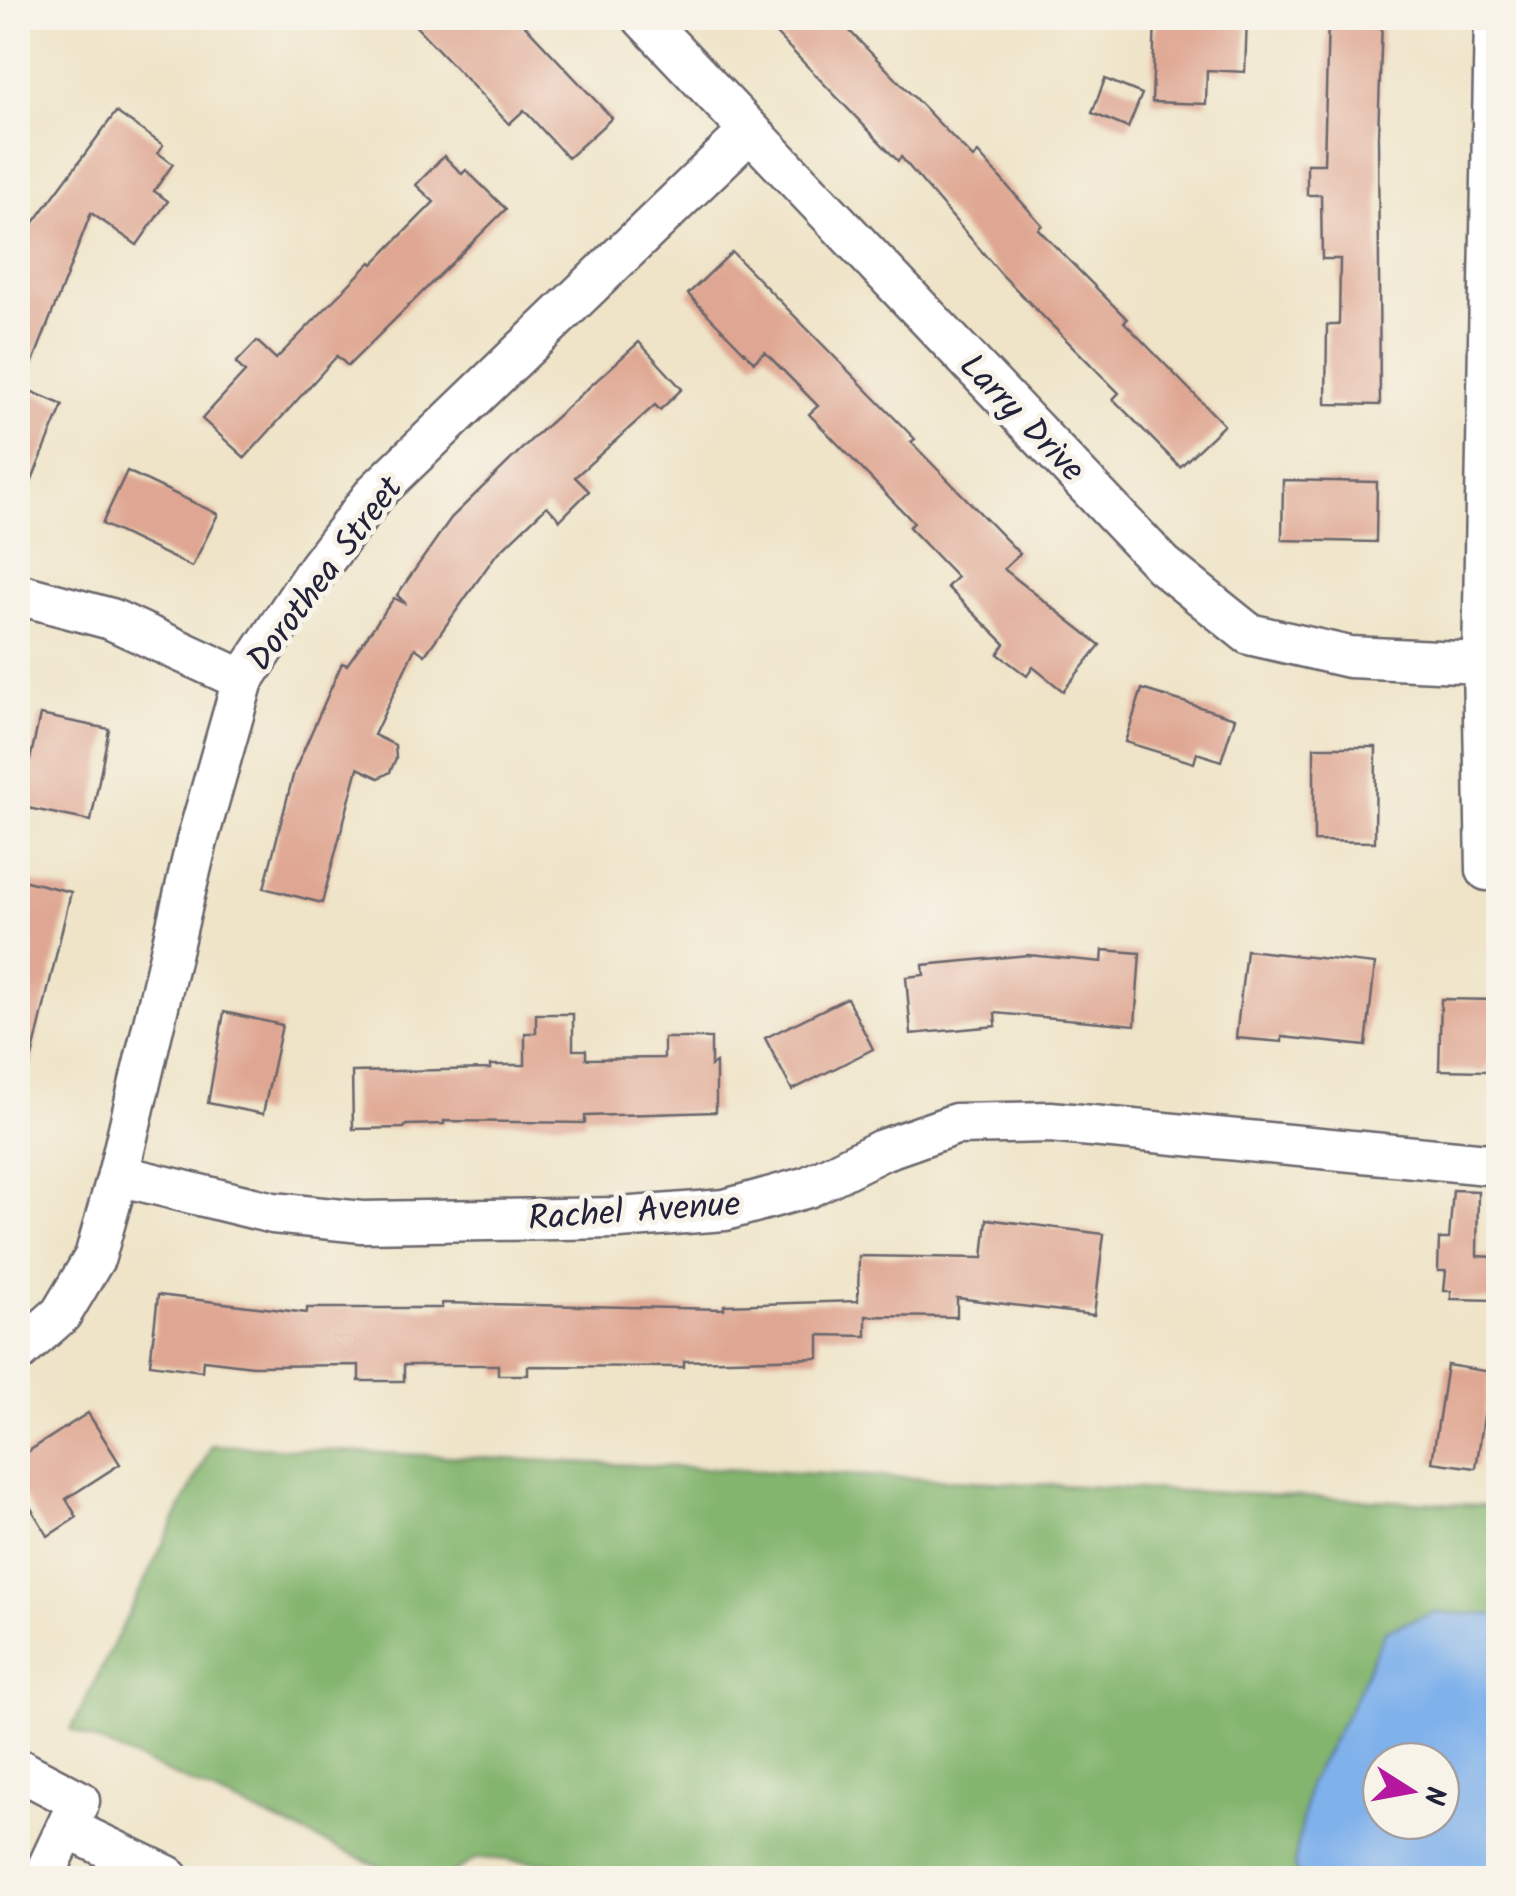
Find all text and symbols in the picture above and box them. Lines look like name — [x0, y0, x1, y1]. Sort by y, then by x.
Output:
street label: Larry Drive — [944, 341, 1097, 497]
street label: Dorothea Street — [234, 464, 419, 685]
street label: Rachel Avenue — [526, 1178, 742, 1248]
north arrow — [1361, 1741, 1461, 1841]
text: N — [1409, 1782, 1457, 1809]

